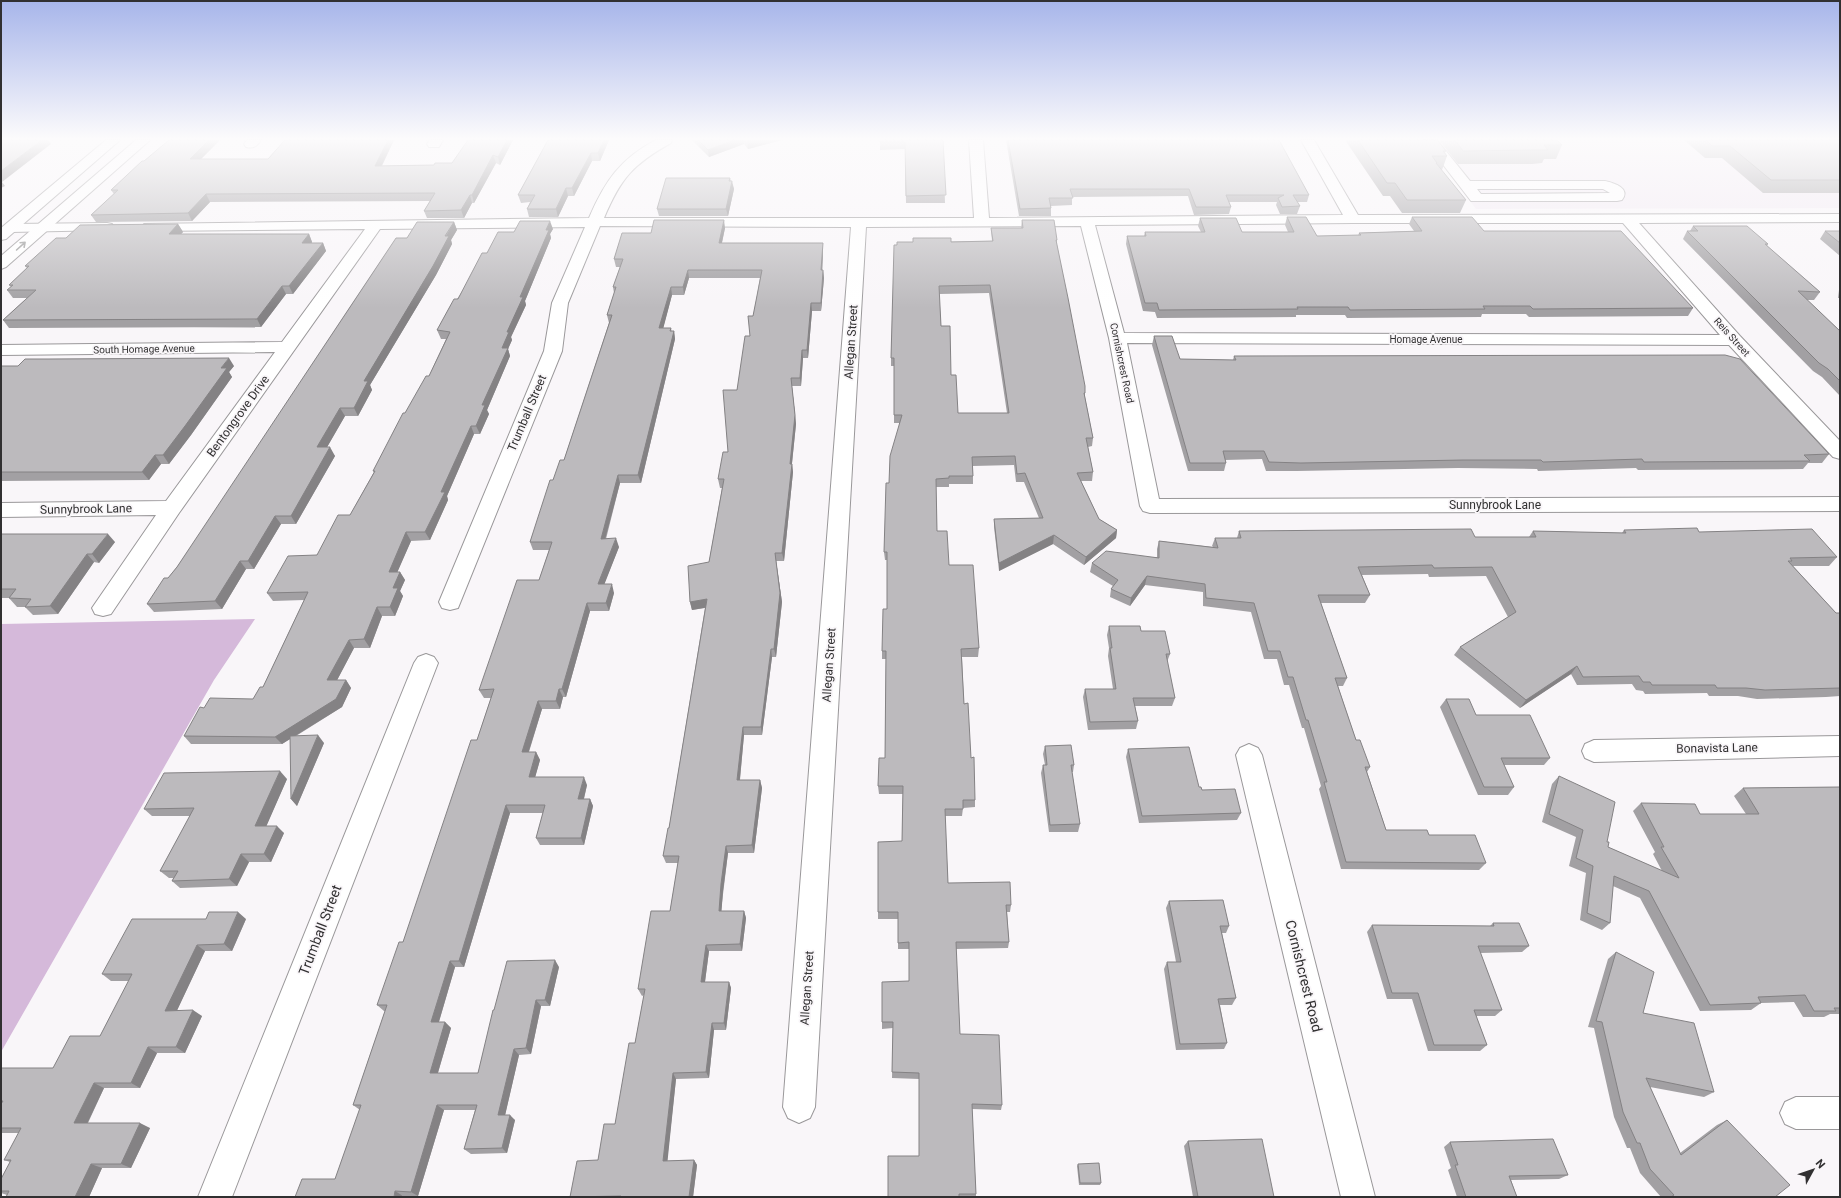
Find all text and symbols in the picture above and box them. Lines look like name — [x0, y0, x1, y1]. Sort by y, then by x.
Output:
one-way arrow — [16, 241, 26, 250]
street label: Allegan Street — [841, 304, 861, 380]
street label: Reis Street — [1712, 316, 1752, 358]
street label: Cornishcrest Road — [1108, 322, 1136, 404]
street label: Homage Avenue — [1389, 334, 1463, 345]
street label: South Homage Avenue — [93, 343, 195, 355]
street label: Bentongrove Drive — [204, 373, 272, 459]
street label: Trumball Street — [505, 373, 549, 453]
street label: Sunnybrook Lane — [1449, 498, 1541, 512]
street label: Sunnybrook Lane — [40, 501, 132, 517]
street label: Allegan Street — [819, 627, 839, 703]
street label: Bonavista Lane — [1676, 740, 1758, 756]
street label: Trumball Street — [295, 882, 345, 977]
street label: Cornishcrest Road — [1282, 918, 1326, 1034]
street label: Allegan Street — [797, 950, 817, 1026]
north arrow — [1793, 1150, 1833, 1190]
text: N — [1813, 1157, 1828, 1171]

